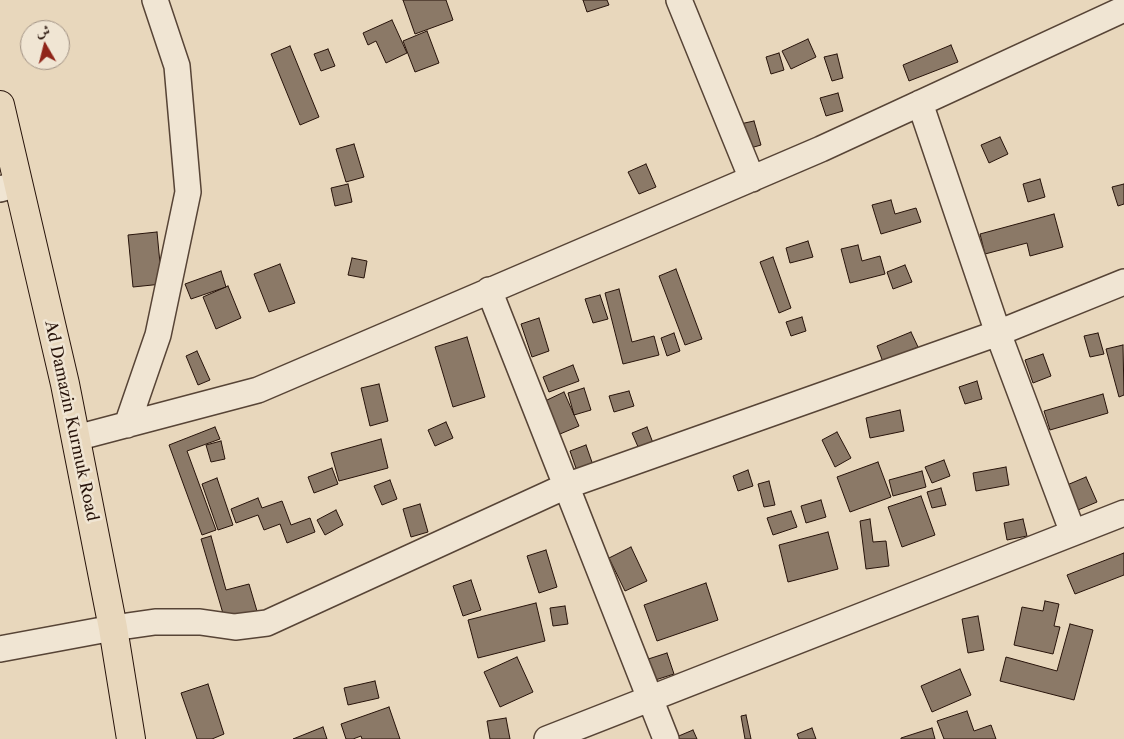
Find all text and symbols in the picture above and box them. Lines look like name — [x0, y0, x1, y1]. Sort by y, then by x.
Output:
north arrow — [20, 20, 70, 70]
text: ش — [35, 21, 51, 41]
street label: Ad Damazin Kurmuk Road — [40, 319, 102, 523]

